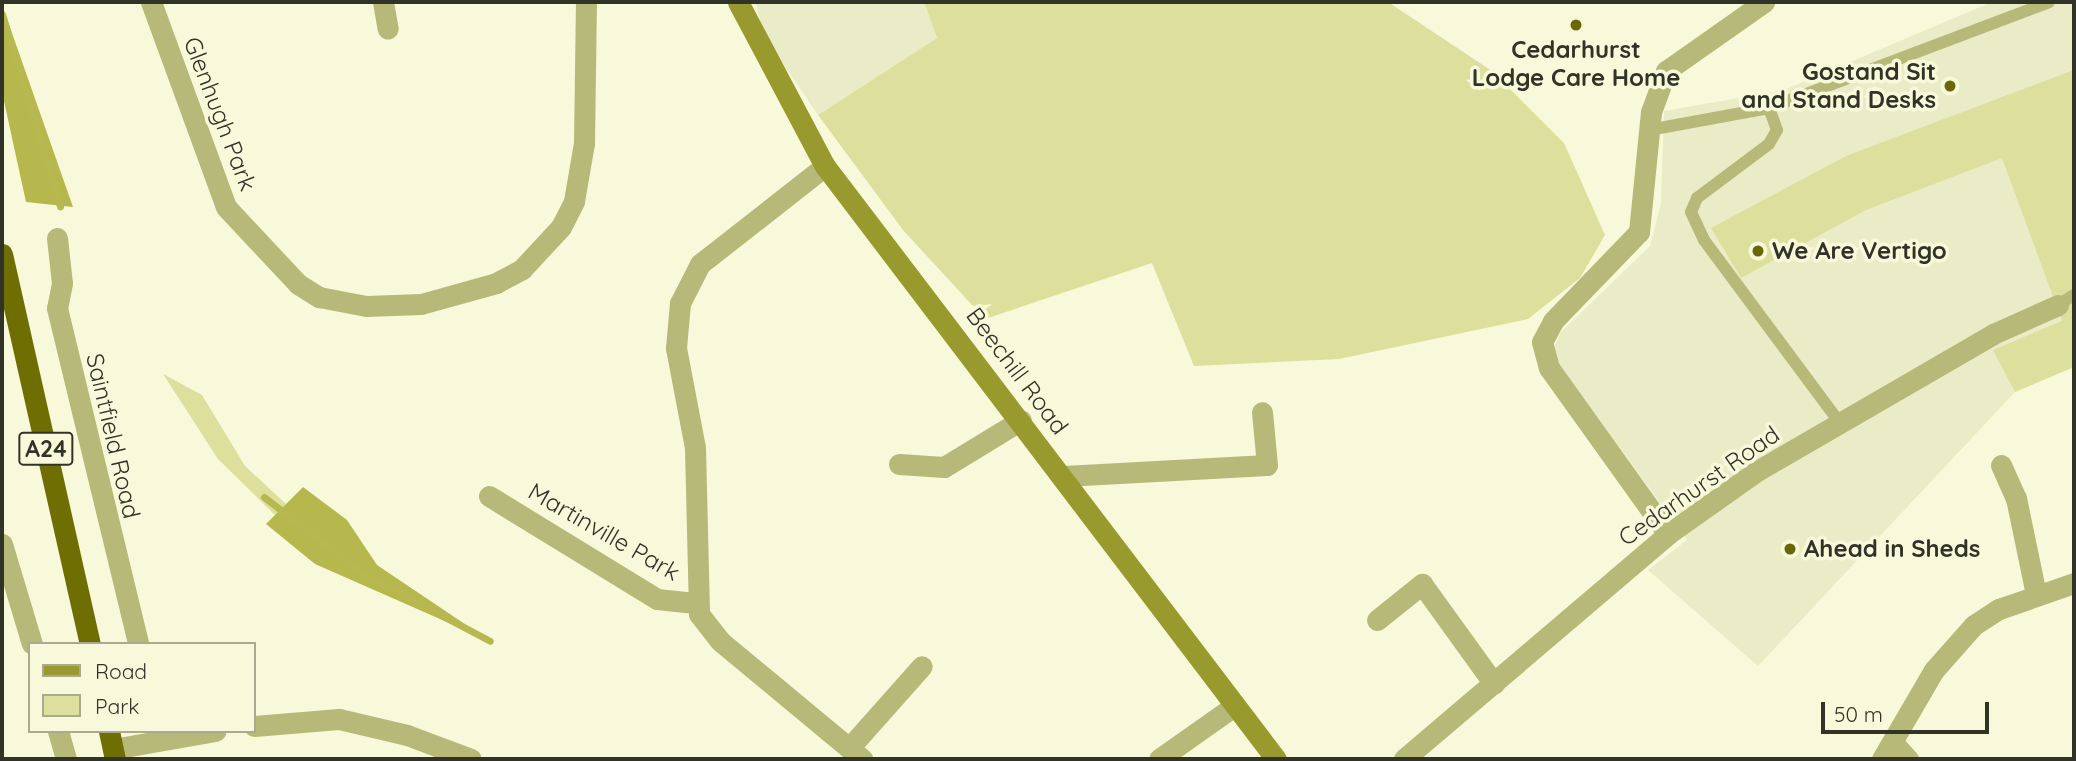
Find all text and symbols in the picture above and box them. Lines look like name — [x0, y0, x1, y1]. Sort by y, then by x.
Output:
marker: Cedarhurst Lodge Care Home — [1568, 17, 1584, 33]
street label: Glenhugh Park — [177, 33, 263, 195]
place label: Cedarhurst Lodge Care Home — [1472, 36, 1680, 92]
place label: Gostand Sit and Stand Desks — [1741, 58, 1936, 114]
marker: Gostand Sit and Stand Desks — [1942, 78, 1958, 94]
place label: We Are Vertigo — [1772, 237, 1947, 265]
marker: We Are Vertigo — [1750, 243, 1766, 259]
street label: Beechill Road — [960, 302, 1074, 440]
street label: Saintfield Road — [80, 351, 146, 521]
street label: Cedarhurst Road — [1613, 420, 1785, 552]
road number: A24 — [18, 430, 74, 468]
street label: Martinville Park — [523, 477, 685, 587]
place label: Ahead in Sheds — [1804, 535, 1980, 563]
marker: Ahead in Sheds — [1782, 541, 1798, 557]
legend — [28, 642, 256, 733]
text: Road — [95, 658, 147, 684]
scale bar — [1824, 688, 1992, 732]
text: Park — [95, 693, 139, 719]
text: 50 m — [1834, 701, 1883, 727]

